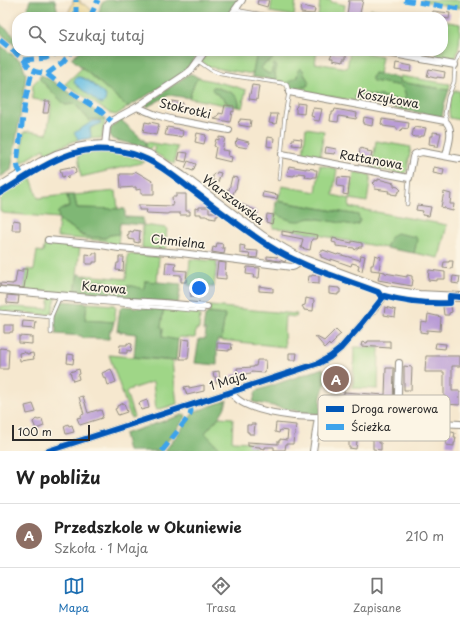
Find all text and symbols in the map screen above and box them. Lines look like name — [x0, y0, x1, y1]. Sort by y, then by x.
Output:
search box — [12, 12, 448, 56]
icon: search — [26, 23, 48, 45]
text: Szukaj tutaj — [58, 23, 145, 46]
street label: Koszykowa — [356, 84, 421, 112]
street label: Stokrotki — [158, 93, 213, 123]
street label: Rattanowa — [338, 145, 405, 173]
street label: Warszawska — [199, 170, 269, 229]
street label: Chmielna — [150, 229, 207, 253]
street label: Karowa — [81, 276, 128, 298]
your location — [189, 278, 209, 298]
pin: A — [323, 364, 349, 394]
street label: 1 Maja — [207, 366, 249, 394]
legend — [318, 395, 450, 441]
text: Droga rowerowa — [351, 400, 438, 417]
text: Ścieżka — [351, 418, 391, 435]
scale bar — [12, 423, 90, 442]
text: 100 m — [18, 423, 52, 440]
text: W pobliżu — [16, 464, 101, 490]
text: Przedszkole w Okuniewie — [54, 515, 242, 538]
text: A — [24, 526, 34, 545]
text: 210 m — [405, 526, 444, 545]
text: Szkoła · 1 Maja — [54, 538, 148, 557]
tab: Mapa — [59, 575, 89, 616]
tab: Trasa — [206, 575, 236, 616]
tab: Zapisane — [353, 575, 401, 616]

